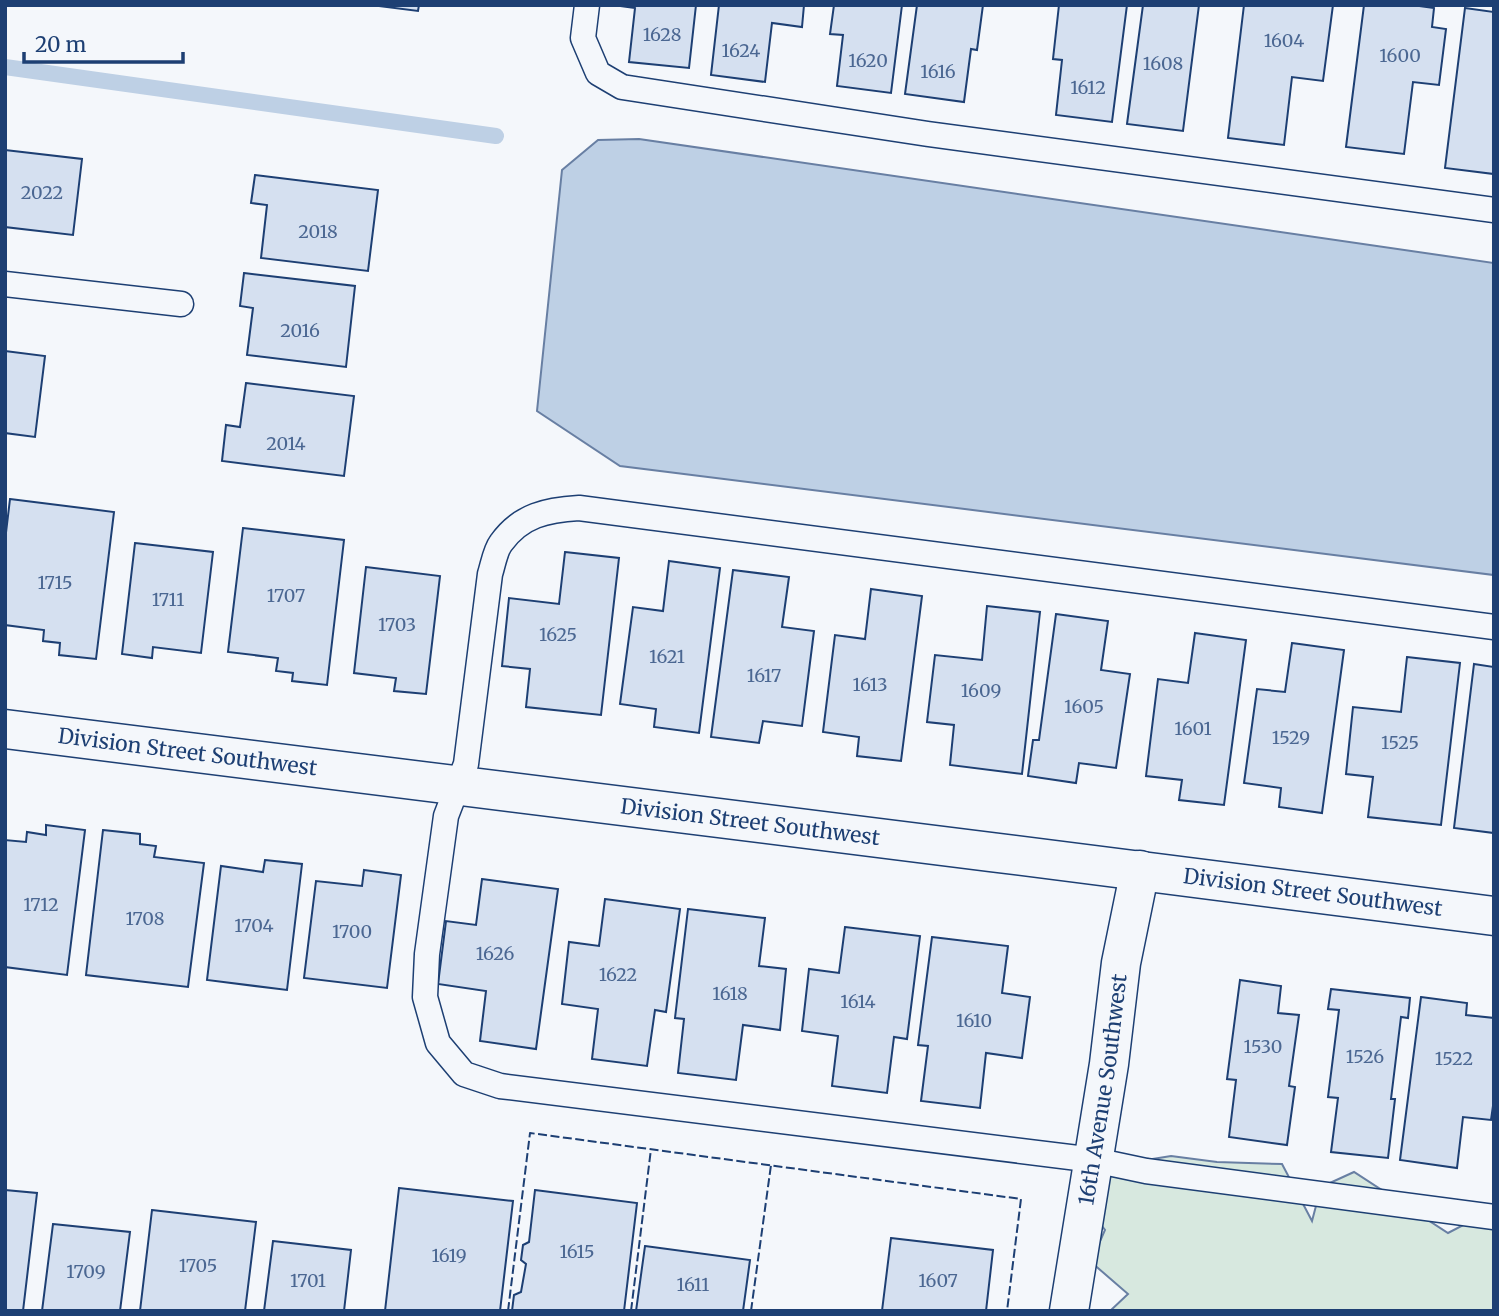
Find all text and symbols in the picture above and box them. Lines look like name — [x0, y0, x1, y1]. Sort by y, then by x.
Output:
scale bar — [24, 21, 184, 65]
house number: 1628 — [643, 23, 681, 46]
house number: 1604 — [1264, 29, 1304, 52]
text: 20 m — [35, 31, 87, 58]
house number: 1624 — [722, 39, 760, 62]
house number: 1600 — [1379, 44, 1421, 67]
house number: 1620 — [848, 49, 888, 72]
house number: 1608 — [1143, 52, 1183, 75]
house number: 1616 — [920, 60, 956, 83]
house number: 1612 — [1070, 76, 1106, 99]
house number: 2022 — [21, 181, 63, 204]
house number: 2018 — [298, 220, 338, 243]
house number: 2016 — [280, 319, 320, 342]
house number: 2014 — [266, 432, 306, 455]
house number: 1715 — [37, 571, 73, 594]
house number: 1707 — [267, 584, 305, 607]
house number: 1711 — [152, 588, 184, 611]
house number: 1703 — [378, 613, 416, 636]
house number: 1625 — [539, 623, 577, 646]
house number: 1621 — [649, 645, 685, 668]
house number: 1617 — [747, 664, 781, 687]
house number: 1613 — [852, 673, 888, 696]
house number: 1609 — [961, 679, 1001, 702]
house number: 1605 — [1064, 695, 1104, 718]
house number: 1601 — [1174, 717, 1212, 740]
street label: Division Street Southwest — [56, 722, 319, 781]
house number: 1529 — [1272, 726, 1310, 749]
house number: 1525 — [1381, 731, 1419, 754]
street label: Division Street Southwest — [619, 792, 881, 851]
street label: Division Street Southwest — [1182, 862, 1444, 922]
house number: 1712 — [23, 893, 59, 916]
house number: 1708 — [125, 907, 165, 930]
house number: 1704 — [234, 914, 274, 937]
house number: 1700 — [332, 920, 372, 943]
house number: 1626 — [476, 942, 514, 965]
house number: 1622 — [599, 963, 637, 986]
street label: 16th Avenue Southwest — [1072, 972, 1133, 1207]
house number: 1618 — [712, 982, 748, 1005]
house number: 1614 — [840, 990, 876, 1013]
house number: 1610 — [956, 1009, 992, 1032]
house number: 1530 — [1244, 1035, 1282, 1058]
house number: 1526 — [1346, 1045, 1384, 1068]
house number: 1522 — [1435, 1047, 1473, 1070]
house number: 1615 — [559, 1240, 595, 1263]
house number: 1619 — [431, 1244, 467, 1267]
house number: 1705 — [179, 1254, 217, 1277]
house number: 1709 — [66, 1260, 106, 1283]
house number: 1701 — [290, 1269, 326, 1292]
house number: 1607 — [918, 1269, 958, 1292]
house number: 1611 — [677, 1273, 709, 1296]

